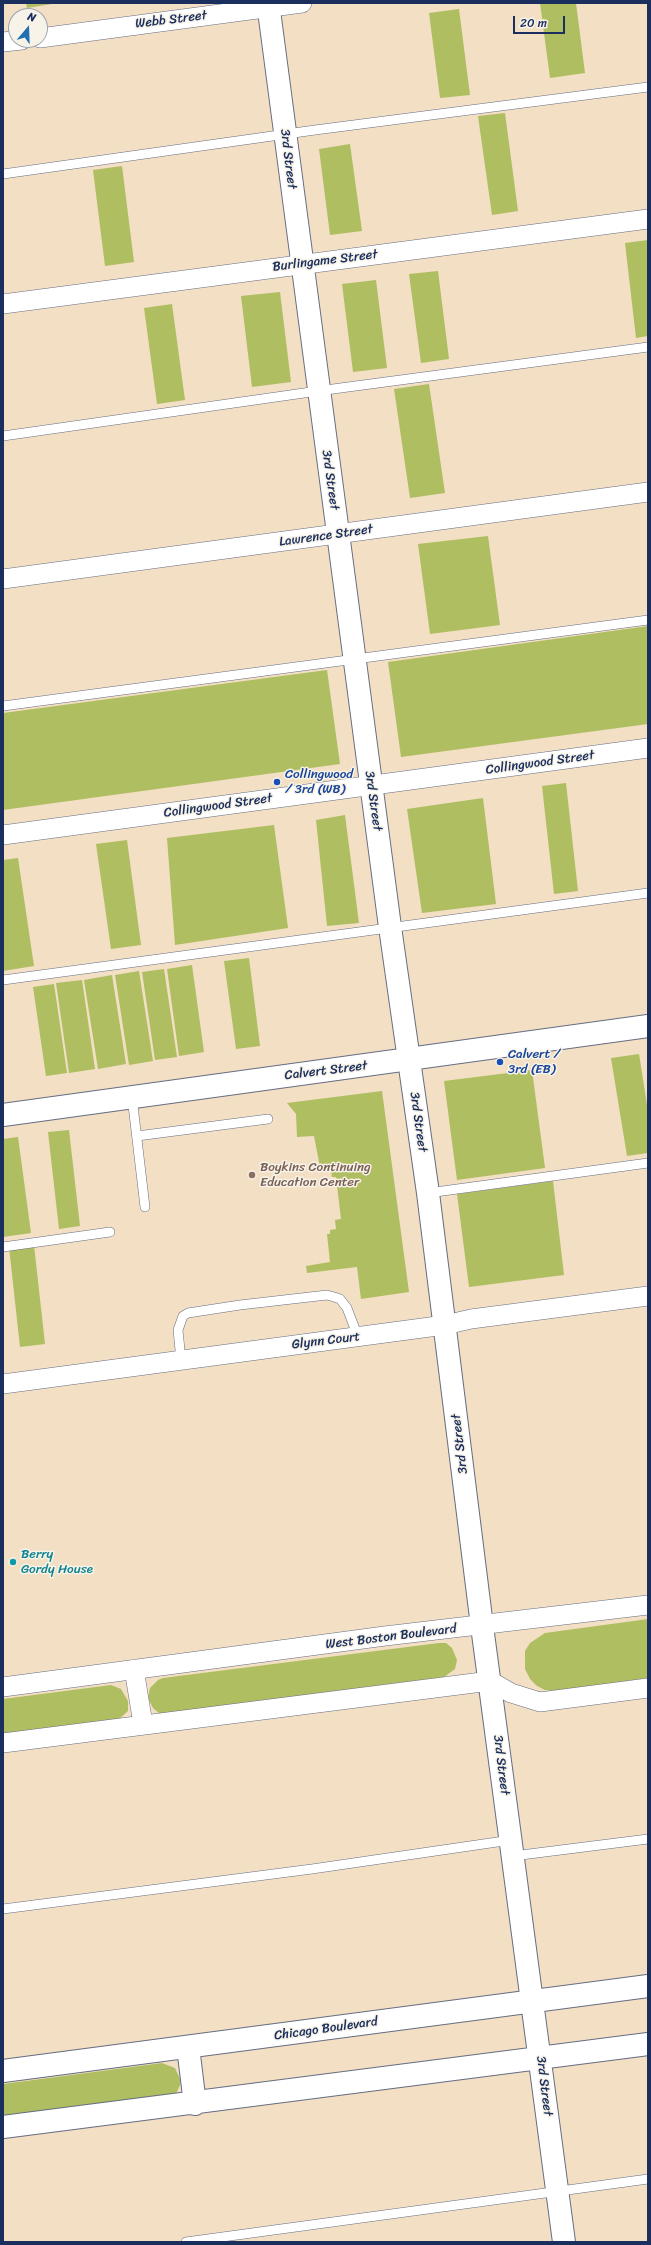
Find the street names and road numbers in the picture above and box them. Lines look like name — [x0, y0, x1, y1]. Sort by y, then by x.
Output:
street label: Webb Street — [134, 8, 208, 32]
street label: 3rd Street — [277, 128, 299, 190]
street label: Burlingame Street — [272, 247, 378, 275]
street label: 3rd Street — [318, 449, 342, 511]
street label: Lawrence Street — [278, 522, 374, 550]
street label: Collingwood Street — [485, 748, 595, 778]
street label: 3rd Street — [361, 770, 385, 832]
street label: Collingwood Street — [163, 791, 273, 821]
street label: Calvert Street — [284, 1058, 368, 1084]
street label: 3rd Street — [406, 1091, 430, 1153]
street label: Glynn Court — [291, 1329, 361, 1353]
street label: 3rd Street — [449, 1413, 471, 1475]
street label: West Boston Boulevard — [325, 1621, 457, 1653]
street label: 3rd Street — [490, 1734, 512, 1796]
street label: Chicago Boulevard — [273, 2014, 379, 2044]
street label: 3rd Street — [533, 2055, 555, 2117]

